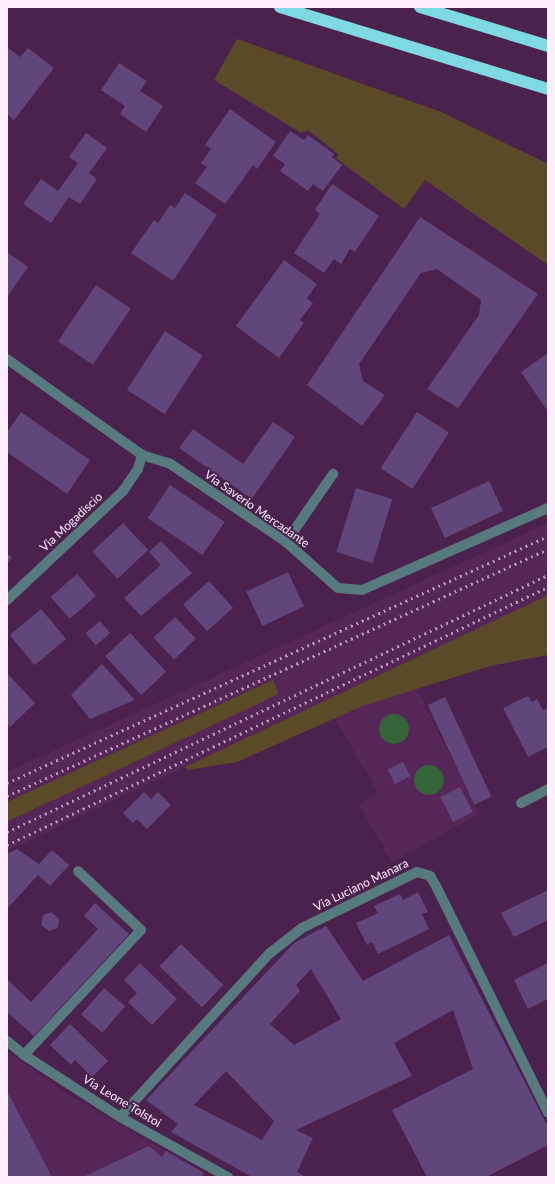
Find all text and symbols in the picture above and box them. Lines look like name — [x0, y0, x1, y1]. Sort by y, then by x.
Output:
street label: Via Saverio Mercadante — [202, 467, 312, 551]
street label: Via Mogadiscio — [37, 489, 105, 555]
street label: Via Luciano Manara — [311, 856, 411, 914]
street label: Via Leone Tolstoi — [80, 1072, 164, 1130]

